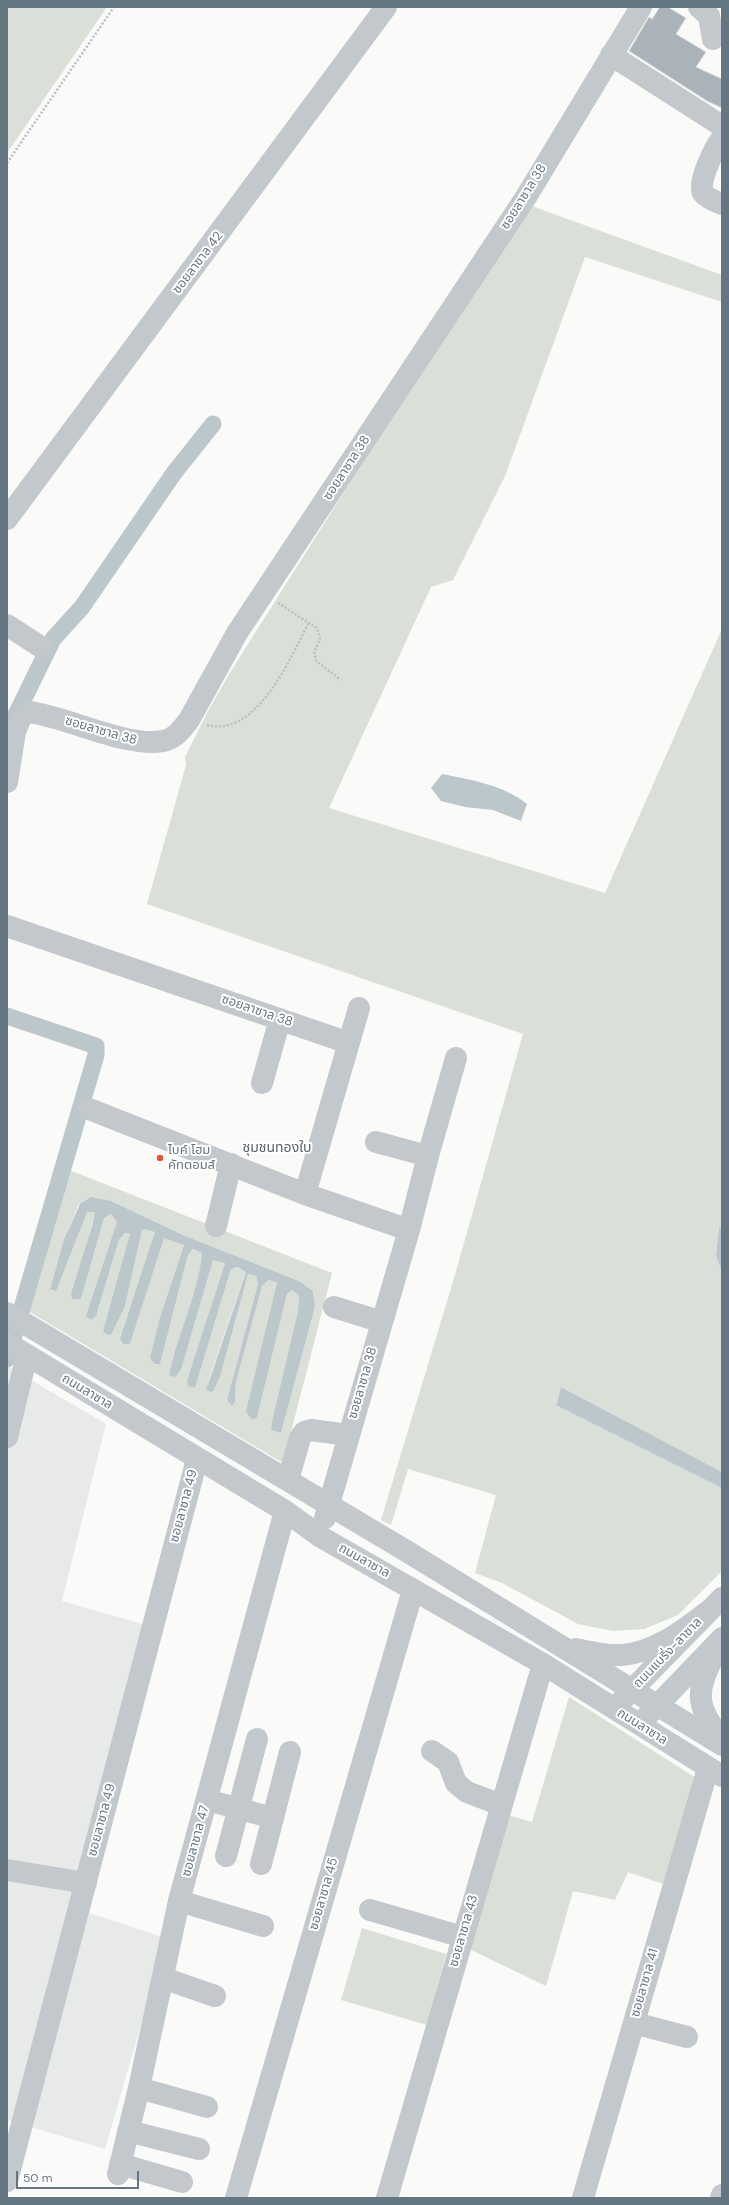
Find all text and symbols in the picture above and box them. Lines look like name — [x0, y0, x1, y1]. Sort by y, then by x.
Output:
street label: ซอยลาซาล 38 — [498, 161, 550, 233]
street label: ซอยลาซาล 42 — [170, 229, 226, 297]
street label: ซอยลาซาล 38 — [320, 433, 374, 503]
street label: ซอยลาซาล 38 — [63, 713, 139, 749]
street label: ซอยลาซาล 38 — [219, 992, 295, 1030]
district label: ชุมชนทองใบ — [242, 1140, 312, 1156]
place label: ไบค์ โฮม คัทตอมส์ — [168, 1143, 215, 1174]
marker: ไบค์ โฮม คัทตอมส์ — [155, 1153, 165, 1163]
street label: ซอยลาซาล 38 — [345, 1345, 381, 1421]
street label: ถนนลาซาล — [59, 1371, 115, 1413]
street label: ซอยลาซาล 49 — [167, 1468, 201, 1544]
street label: ถนนลาซาล — [336, 1541, 392, 1581]
street label: ถนนแบริ่ง-ลาซาล — [630, 1615, 706, 1691]
street label: ถนนลาซาล — [614, 1705, 670, 1749]
street label: ซอยลาซาล 49 — [85, 1782, 119, 1858]
street label: ซอยลาซาล 47 — [179, 1804, 213, 1878]
street label: ซอยลาซาล 45 — [306, 1856, 342, 1932]
street label: ซอยลาซาล 43 — [446, 1893, 482, 1969]
street label: ซอยลาซาล 41 — [628, 1947, 662, 2019]
scale bar — [18, 2163, 141, 2189]
text: 50 m — [23, 2170, 52, 2186]

